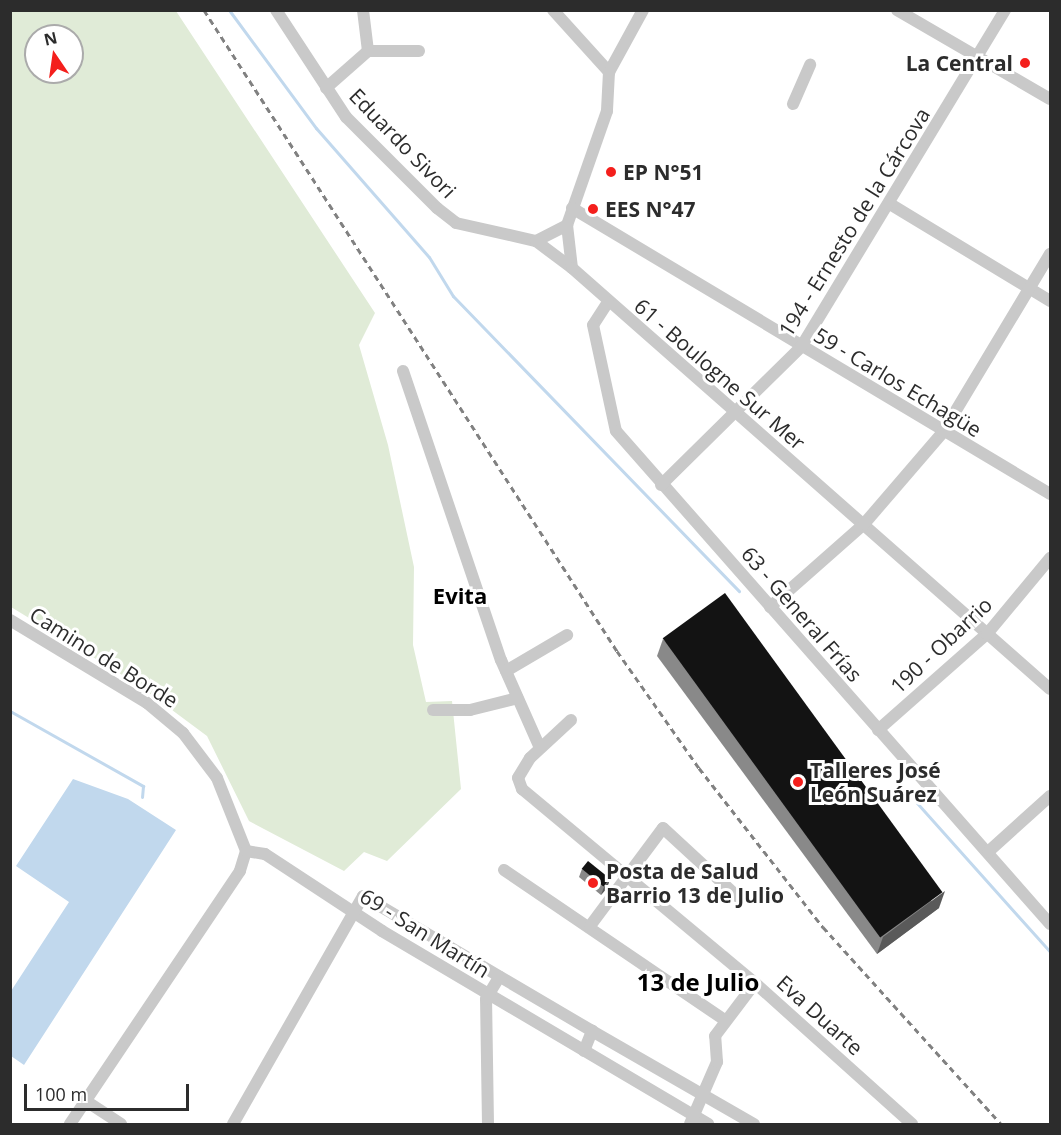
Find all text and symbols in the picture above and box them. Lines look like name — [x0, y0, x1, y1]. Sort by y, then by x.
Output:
north arrow — [24, 24, 84, 84]
text: N — [42, 26, 59, 51]
place label: La Central — [906, 50, 1013, 76]
marker: La Central — [1018, 56, 1032, 70]
street label: Eduardo Sivori — [344, 83, 462, 203]
street label: 194 - Ernesto de la Cárcova — [773, 103, 935, 341]
place label: EP N°51 — [623, 159, 703, 185]
marker: EP N°51 — [604, 165, 618, 179]
place label: EES N°47 — [605, 196, 696, 222]
marker: EES N°47 — [586, 202, 600, 216]
street label: 61 - Boulogne Sur Mer — [630, 293, 810, 455]
street label: 59 - Carlos Echagüe — [810, 322, 986, 442]
street label: 63 - General Frías — [736, 541, 868, 687]
district label: Evita — [433, 583, 487, 609]
street label: 190 - Obarrio — [885, 592, 997, 698]
street label: Camino de Borde — [25, 601, 183, 713]
place label: Talleres José León Suárez — [810, 757, 941, 807]
marker: Talleres José León Suárez — [791, 775, 805, 789]
place label: Posta de Salud Barrio 13 de Julio — [606, 858, 784, 908]
marker: Posta de Salud Barrio 13 de Julio — [584, 874, 602, 892]
street label: 69 - San Martín — [356, 883, 494, 983]
district label: 13 de Julio — [637, 968, 759, 996]
street label: Eva Duarte — [772, 970, 868, 1060]
scale bar — [27, 1072, 192, 1110]
text: 100 m — [35, 1082, 87, 1106]

